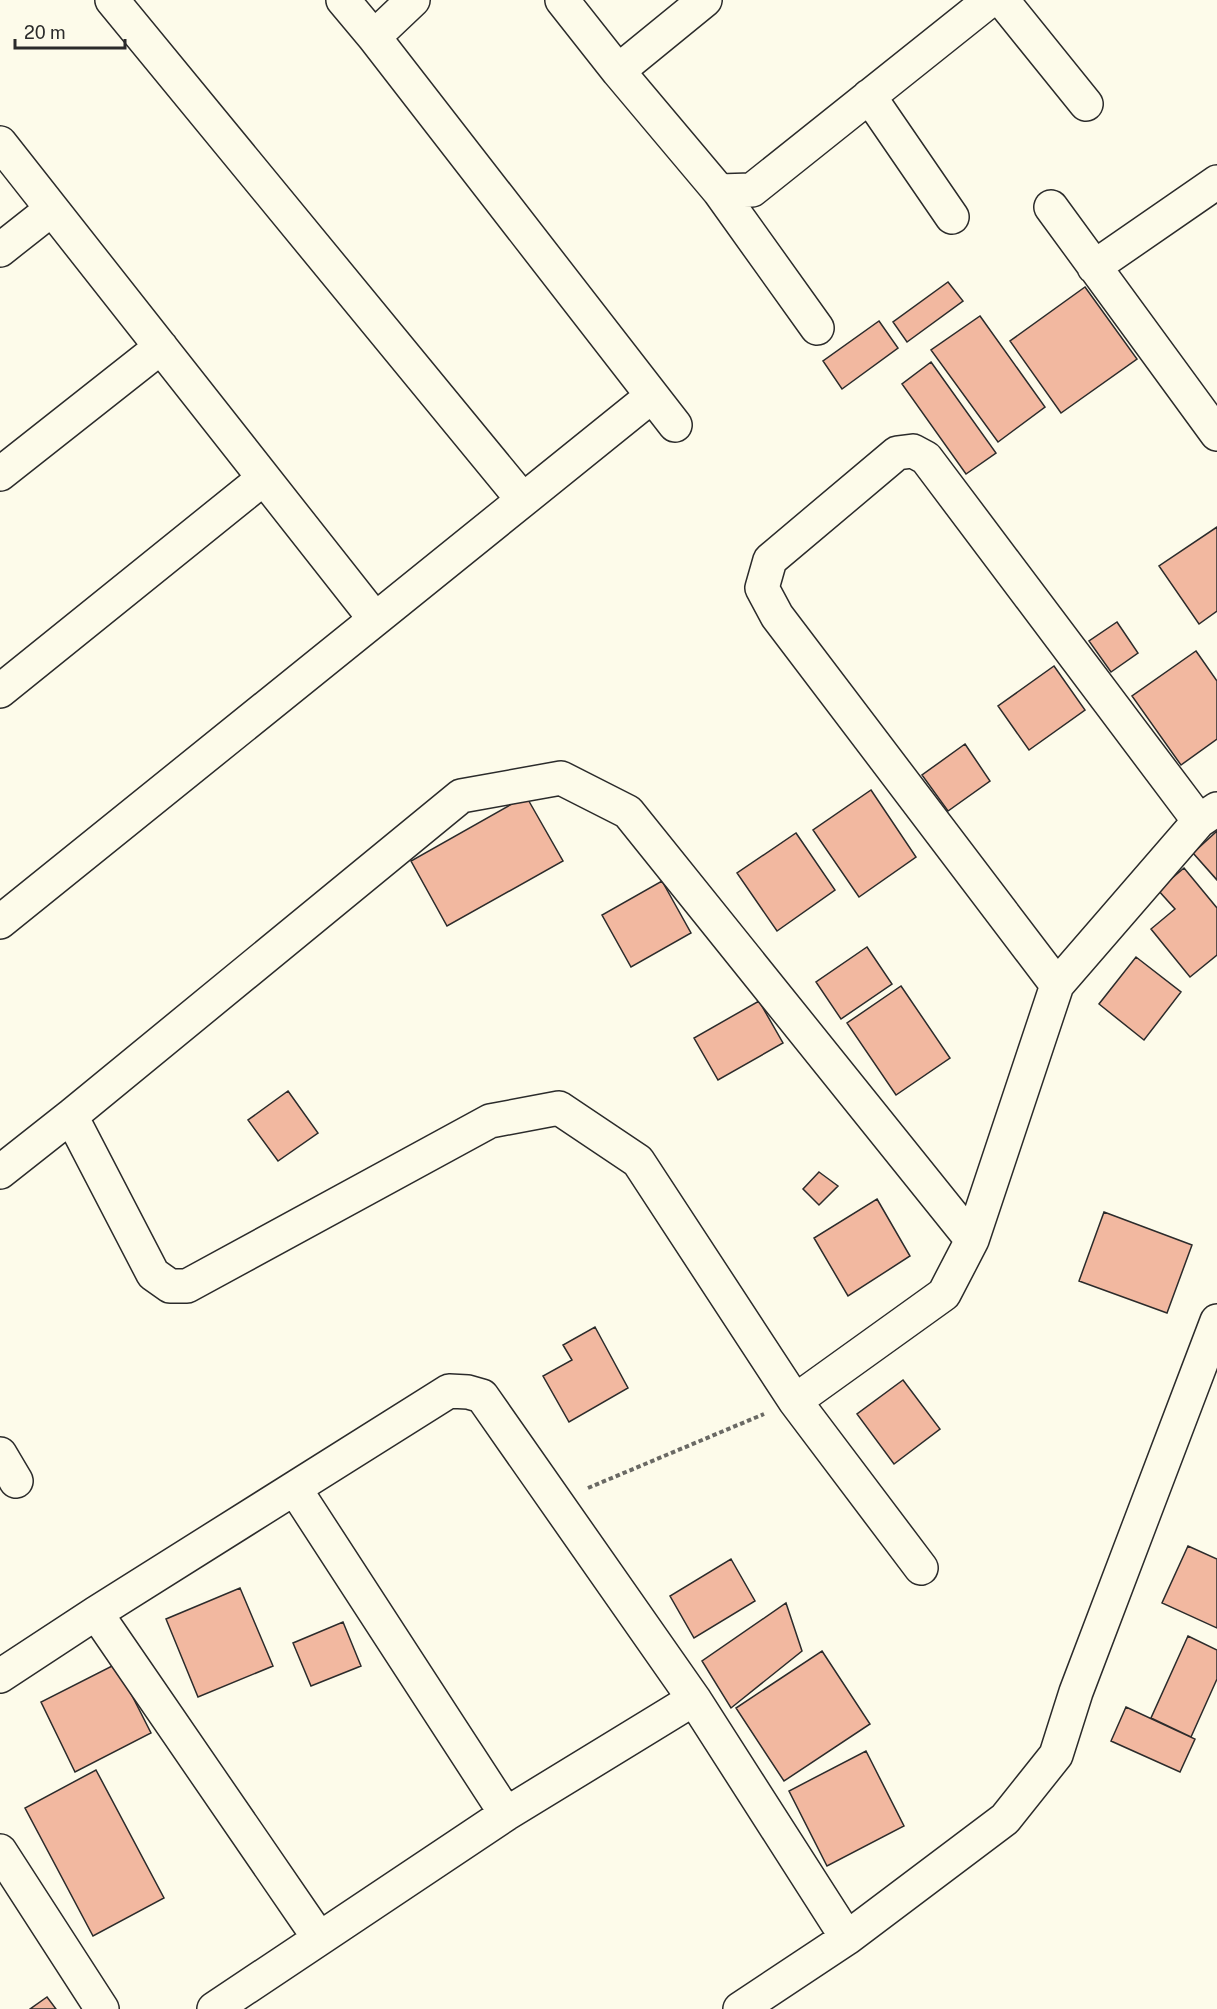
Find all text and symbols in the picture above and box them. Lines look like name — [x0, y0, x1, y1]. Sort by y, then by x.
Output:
scale bar — [15, 12, 124, 50]
text: 20 m — [24, 22, 66, 43]

